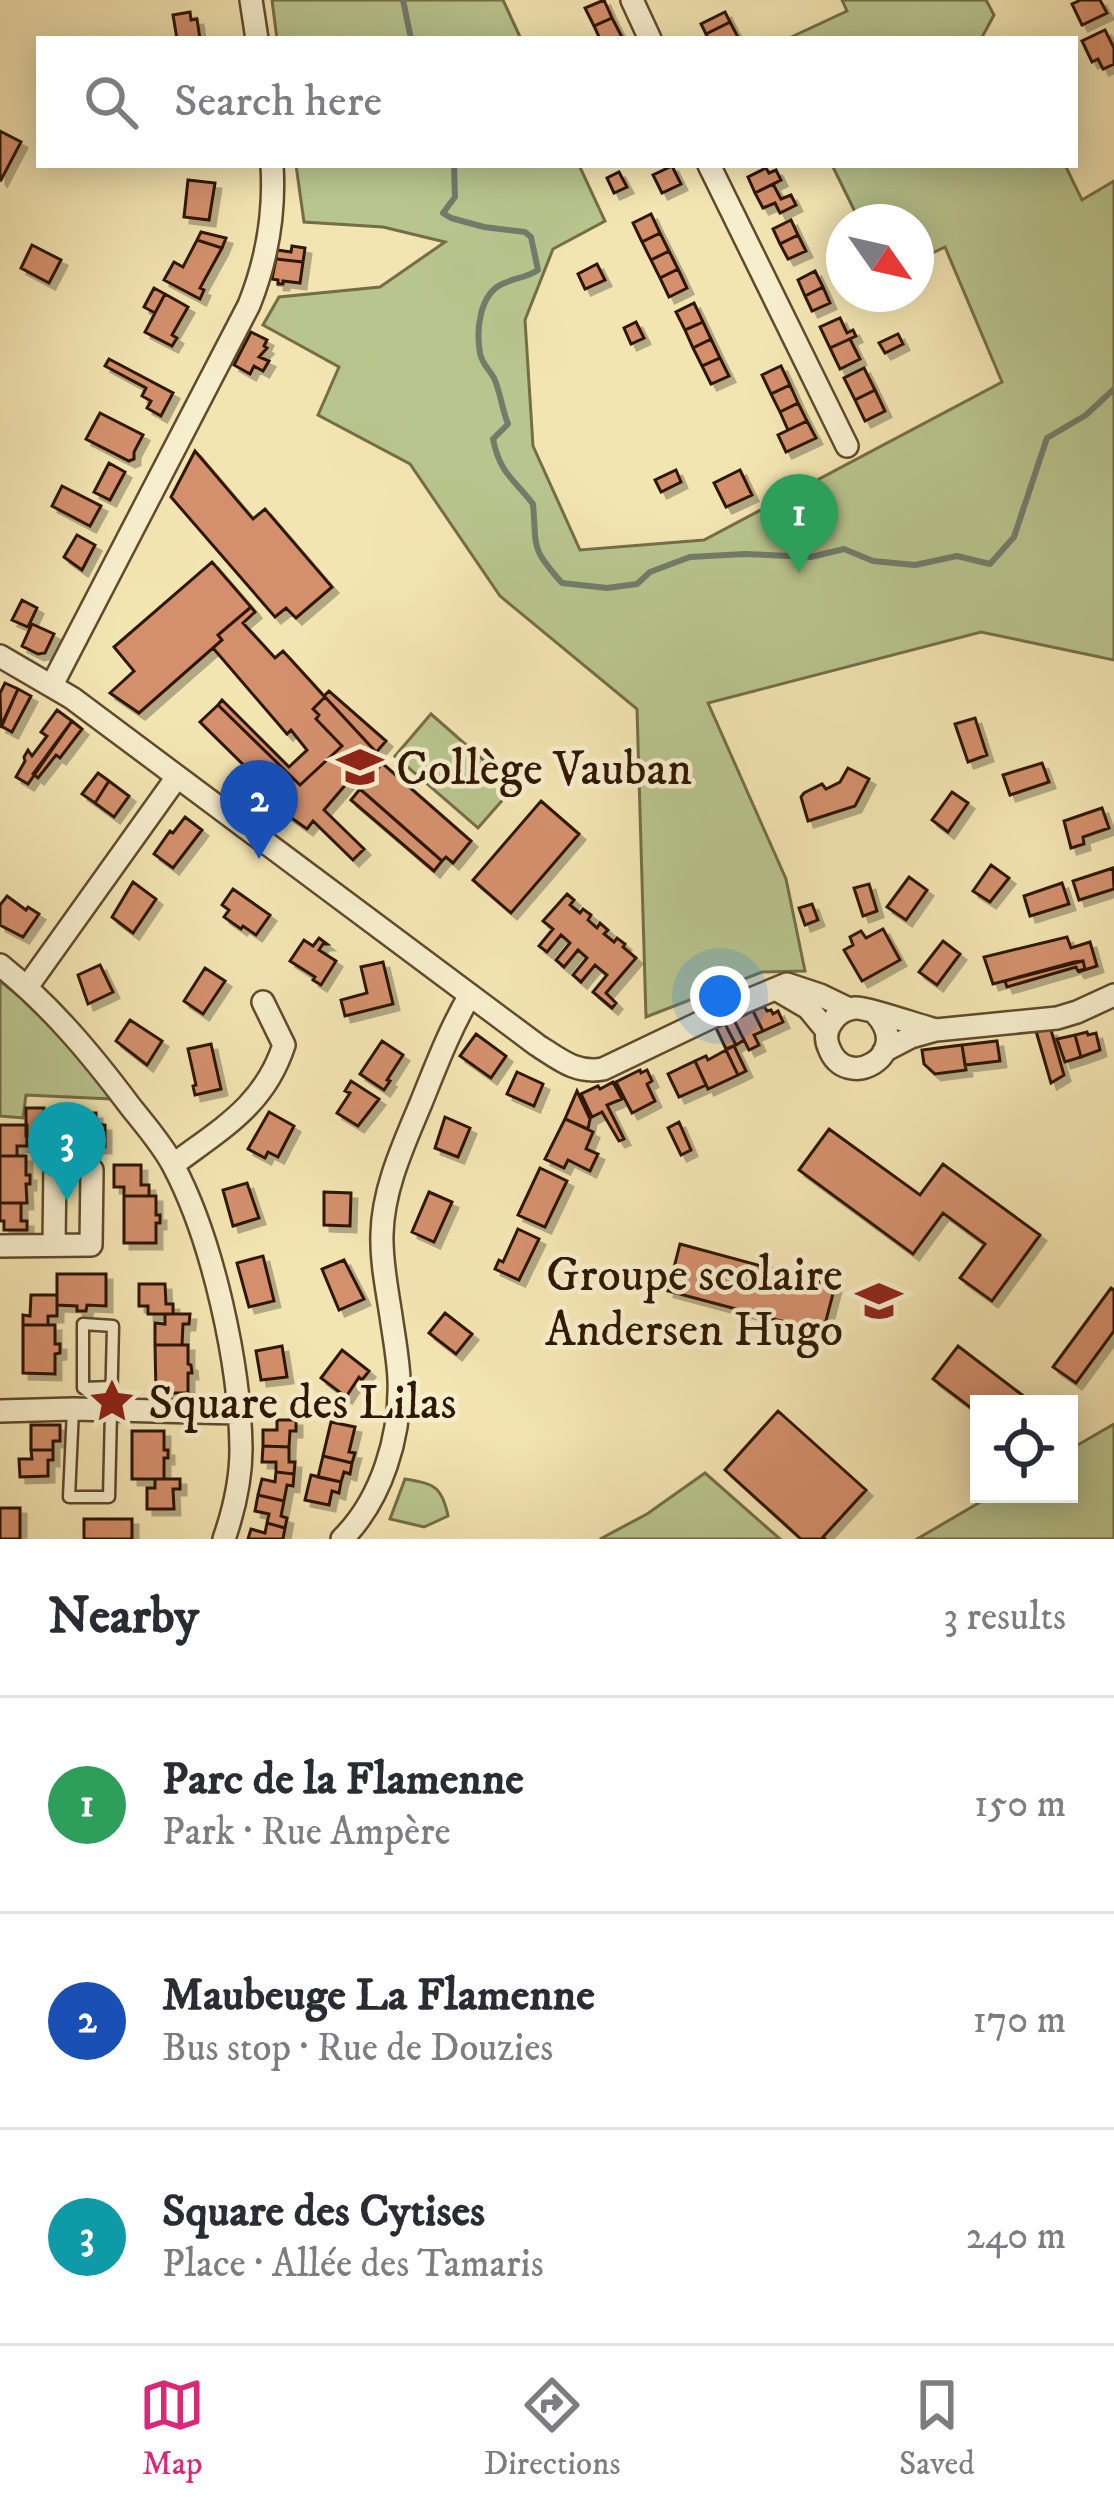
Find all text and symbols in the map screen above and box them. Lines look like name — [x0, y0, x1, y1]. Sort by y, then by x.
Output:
search box — [36, 36, 1078, 168]
icon: search — [78, 69, 144, 135]
text: Search here — [174, 74, 382, 130]
north arrow — [826, 204, 934, 312]
pin: 1 — [760, 474, 838, 573]
place label: Collège Vauban — [396, 740, 692, 800]
school or university icon: Collège Vauban — [335, 742, 385, 792]
pin: 2 — [220, 760, 298, 859]
your location — [690, 966, 750, 1026]
pin: 3 — [28, 1102, 106, 1201]
place label: Groupe scolaire Andersen Hugo — [545, 1246, 843, 1361]
school or university icon: Groupe scolaire Andersen Hugo — [854, 1276, 904, 1326]
place label: Square des Lilas — [148, 1374, 456, 1434]
place icon: Square des Lilas — [87, 1376, 137, 1426]
map controls — [970, 1395, 1078, 1503]
button: locate — [970, 1395, 1078, 1503]
text: Nearby — [48, 1585, 199, 1649]
text: 3 results — [943, 1593, 1066, 1642]
text: Parc de la Flamenne — [162, 1752, 524, 1808]
text: 1 — [80, 1780, 94, 1829]
text: 150 m — [974, 1780, 1066, 1829]
text: Park · Rue Ampère — [162, 1808, 451, 1857]
text: Maubeuge La Flamenne — [162, 1968, 595, 2024]
text: 2 — [77, 1996, 97, 2045]
text: 170 m — [972, 1996, 1066, 2045]
text: Bus stop · Rue de Douzies — [162, 2024, 553, 2073]
text: Square des Cytises — [162, 2184, 485, 2240]
text: 3 — [80, 2212, 94, 2261]
text: 240 m — [966, 2212, 1066, 2261]
text: Place · Allée des Tamaris — [162, 2240, 544, 2289]
tab: Map — [139, 2372, 205, 2485]
tab: Directions — [484, 2372, 620, 2485]
tab: Saved — [899, 2372, 975, 2485]

